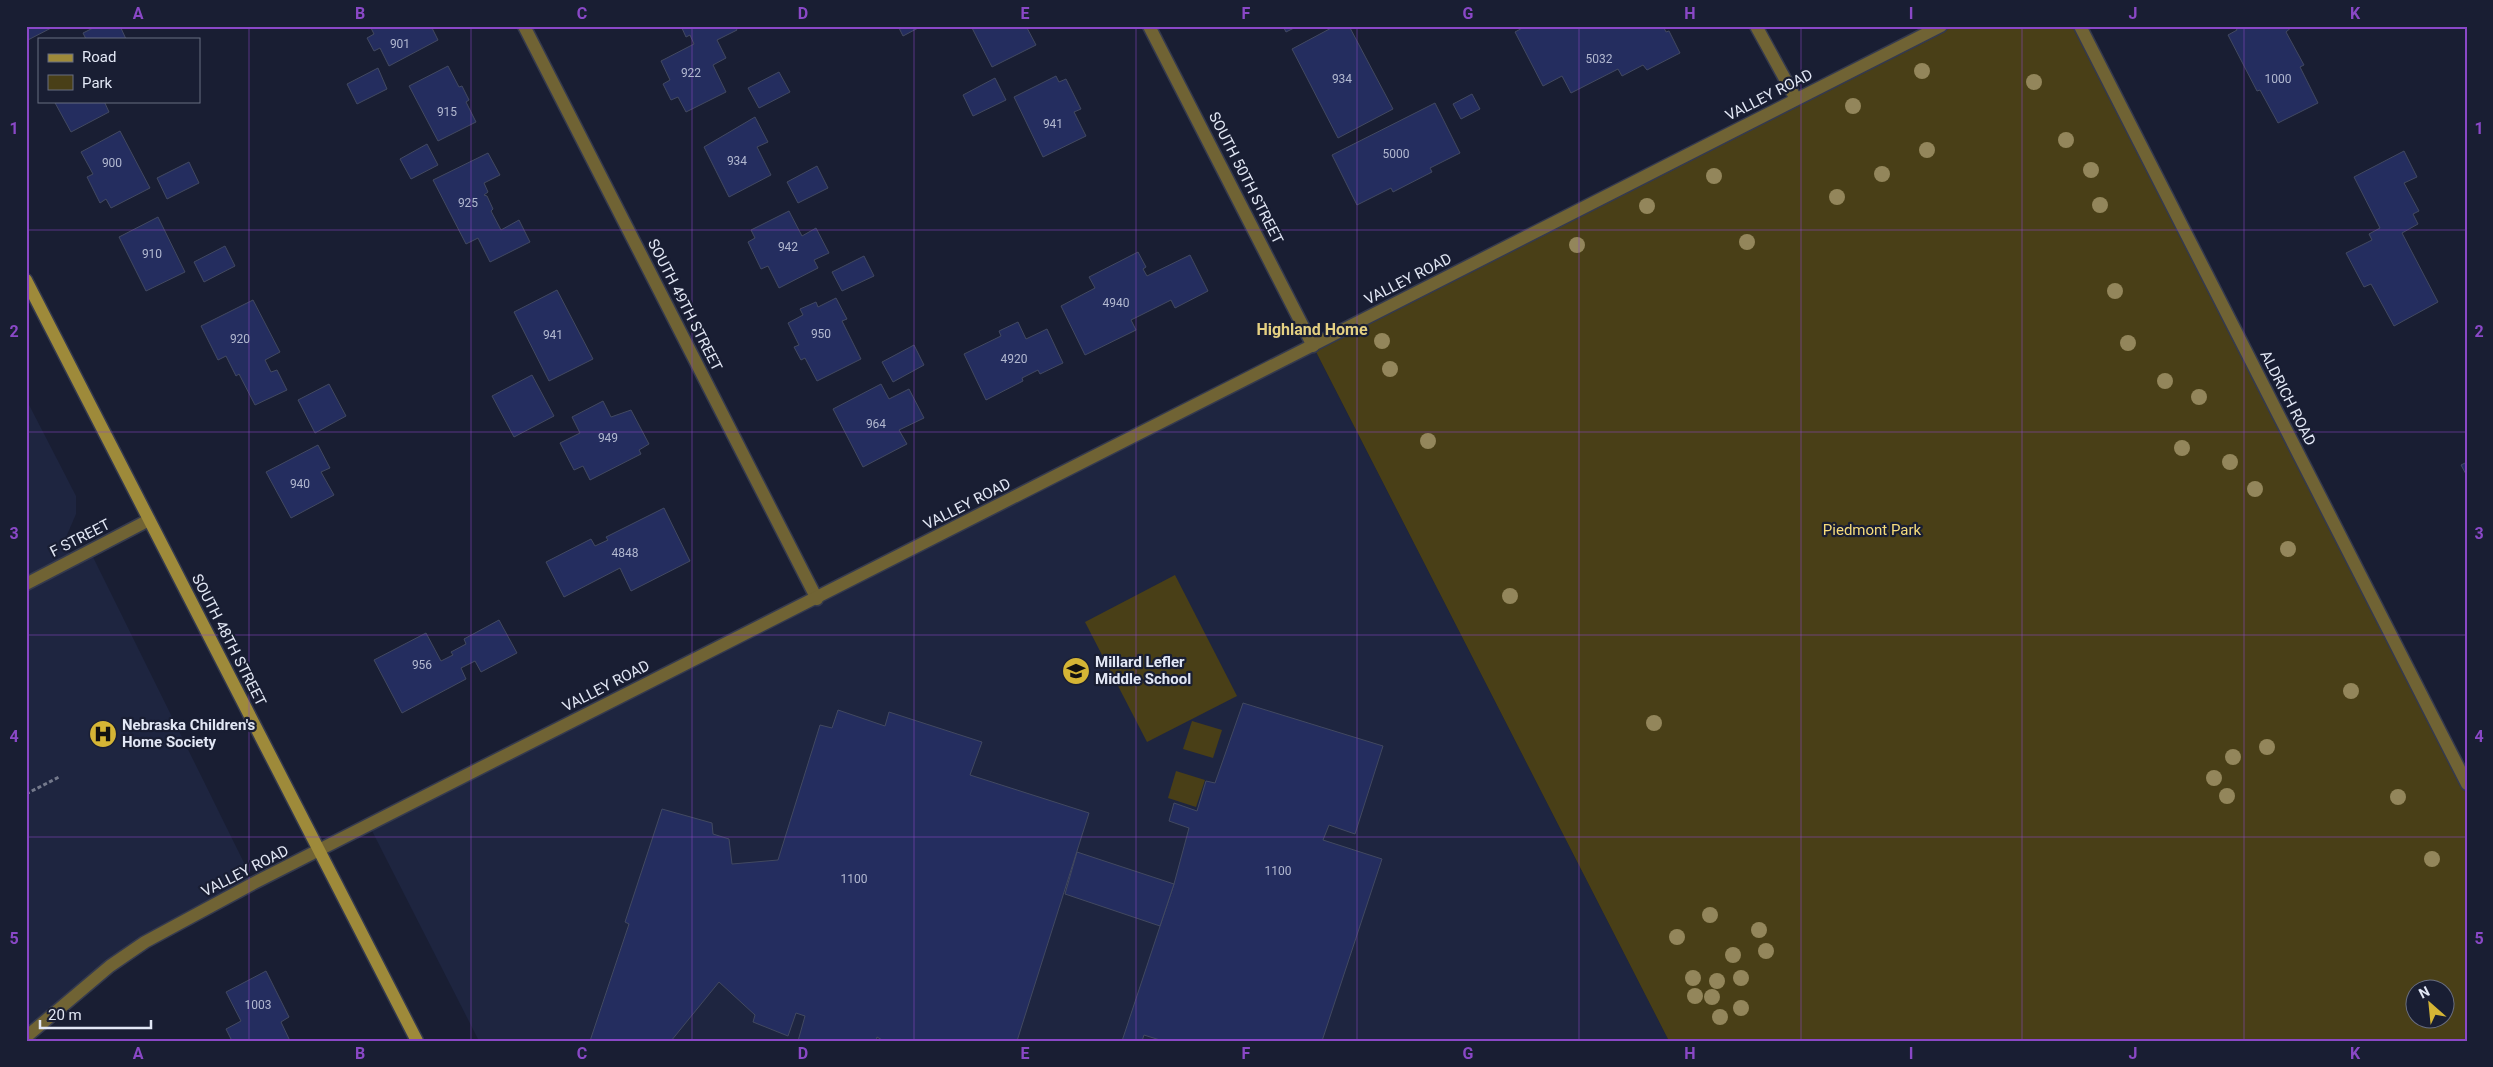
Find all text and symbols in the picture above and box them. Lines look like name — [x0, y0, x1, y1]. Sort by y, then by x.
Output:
text: A — [133, 4, 144, 23]
text: B — [355, 4, 365, 23]
text: C — [577, 4, 587, 23]
text: D — [798, 4, 808, 23]
text: E — [1021, 4, 1030, 23]
text: F — [1242, 4, 1251, 23]
text: G — [1463, 4, 1474, 23]
text: H — [1684, 4, 1696, 23]
text: I — [1909, 4, 1913, 23]
text: J — [2129, 4, 2137, 23]
text: K — [2350, 4, 2361, 23]
house number: 901 — [390, 37, 410, 51]
legend — [38, 38, 200, 102]
text: Road — [82, 48, 116, 66]
house number: 5032 — [1586, 52, 1613, 66]
street label: VALLEY ROAD — [1722, 65, 1816, 125]
house number: 922 — [681, 66, 701, 80]
house number: 934 — [1332, 72, 1352, 86]
house number: 1000 — [2265, 72, 2292, 86]
text: Park — [82, 74, 113, 92]
house number: 915 — [437, 105, 457, 119]
street label: SOUTH 50TH STREET — [1205, 109, 1287, 247]
house number: 941 — [1043, 117, 1063, 131]
text: 1 — [9, 119, 19, 138]
text: 1 — [2474, 119, 2484, 138]
house number: 5000 — [1383, 147, 1410, 161]
house number: 934 — [727, 154, 747, 168]
house number: 900 — [102, 156, 122, 170]
house number: 925 — [458, 196, 478, 210]
street label: SOUTH 49TH STREET — [644, 236, 726, 374]
house number: 942 — [778, 240, 798, 254]
house number: 910 — [142, 247, 162, 261]
street label: VALLEY ROAD — [1361, 249, 1455, 309]
house number: 4940 — [1103, 296, 1130, 310]
district label: Highland Home — [1256, 320, 1368, 339]
text: 2 — [9, 322, 19, 341]
text: 2 — [2474, 322, 2484, 341]
house number: 950 — [811, 327, 831, 341]
house number: 941 — [543, 328, 563, 342]
house number: 920 — [230, 332, 250, 346]
street label: ALDRICH ROAD — [2256, 347, 2320, 449]
house number: 4920 — [1001, 352, 1028, 366]
house number: 964 — [866, 417, 886, 431]
house number: 949 — [598, 431, 618, 445]
street label: VALLEY ROAD — [920, 474, 1014, 534]
house number: 940 — [290, 477, 310, 491]
street label: F STREET — [47, 515, 113, 561]
park label: Piedmont Park — [1823, 521, 1922, 539]
text: 3 — [9, 524, 19, 543]
text: 3 — [2474, 524, 2484, 543]
house number: 4848 — [612, 546, 639, 560]
street label: SOUTH 48TH STREET — [188, 571, 270, 709]
place label: Millard Lefler Middle School — [1095, 653, 1191, 688]
street label: VALLEY ROAD — [559, 656, 653, 716]
school or university icon: Millard Lefler Middle School — [1061, 656, 1091, 686]
house number: 956 — [412, 658, 432, 672]
place label: Nebraska Children's Home Society — [122, 716, 255, 751]
hospital icon: Nebraska Children's Home Society — [88, 719, 118, 749]
text: 4 — [9, 727, 19, 746]
text: 4 — [2474, 727, 2484, 746]
street label: VALLEY ROAD — [198, 841, 292, 901]
house number: 1100 — [1265, 864, 1292, 878]
house number: 1100 — [841, 872, 868, 886]
text: 5 — [9, 929, 19, 948]
text: 5 — [2474, 929, 2484, 948]
north arrow — [2406, 980, 2456, 1030]
text: N — [2416, 983, 2432, 1002]
scale bar — [40, 997, 151, 1029]
house number: 1003 — [245, 998, 271, 1012]
text: 20 m — [48, 1006, 82, 1024]
text: A — [133, 1044, 144, 1063]
text: B — [355, 1044, 365, 1063]
text: C — [577, 1044, 587, 1063]
text: D — [798, 1044, 808, 1063]
text: E — [1021, 1044, 1030, 1063]
text: F — [1242, 1044, 1251, 1063]
text: G — [1463, 1044, 1474, 1063]
text: H — [1684, 1044, 1696, 1063]
text: I — [1909, 1044, 1913, 1063]
text: J — [2129, 1044, 2137, 1063]
text: K — [2350, 1044, 2361, 1063]

